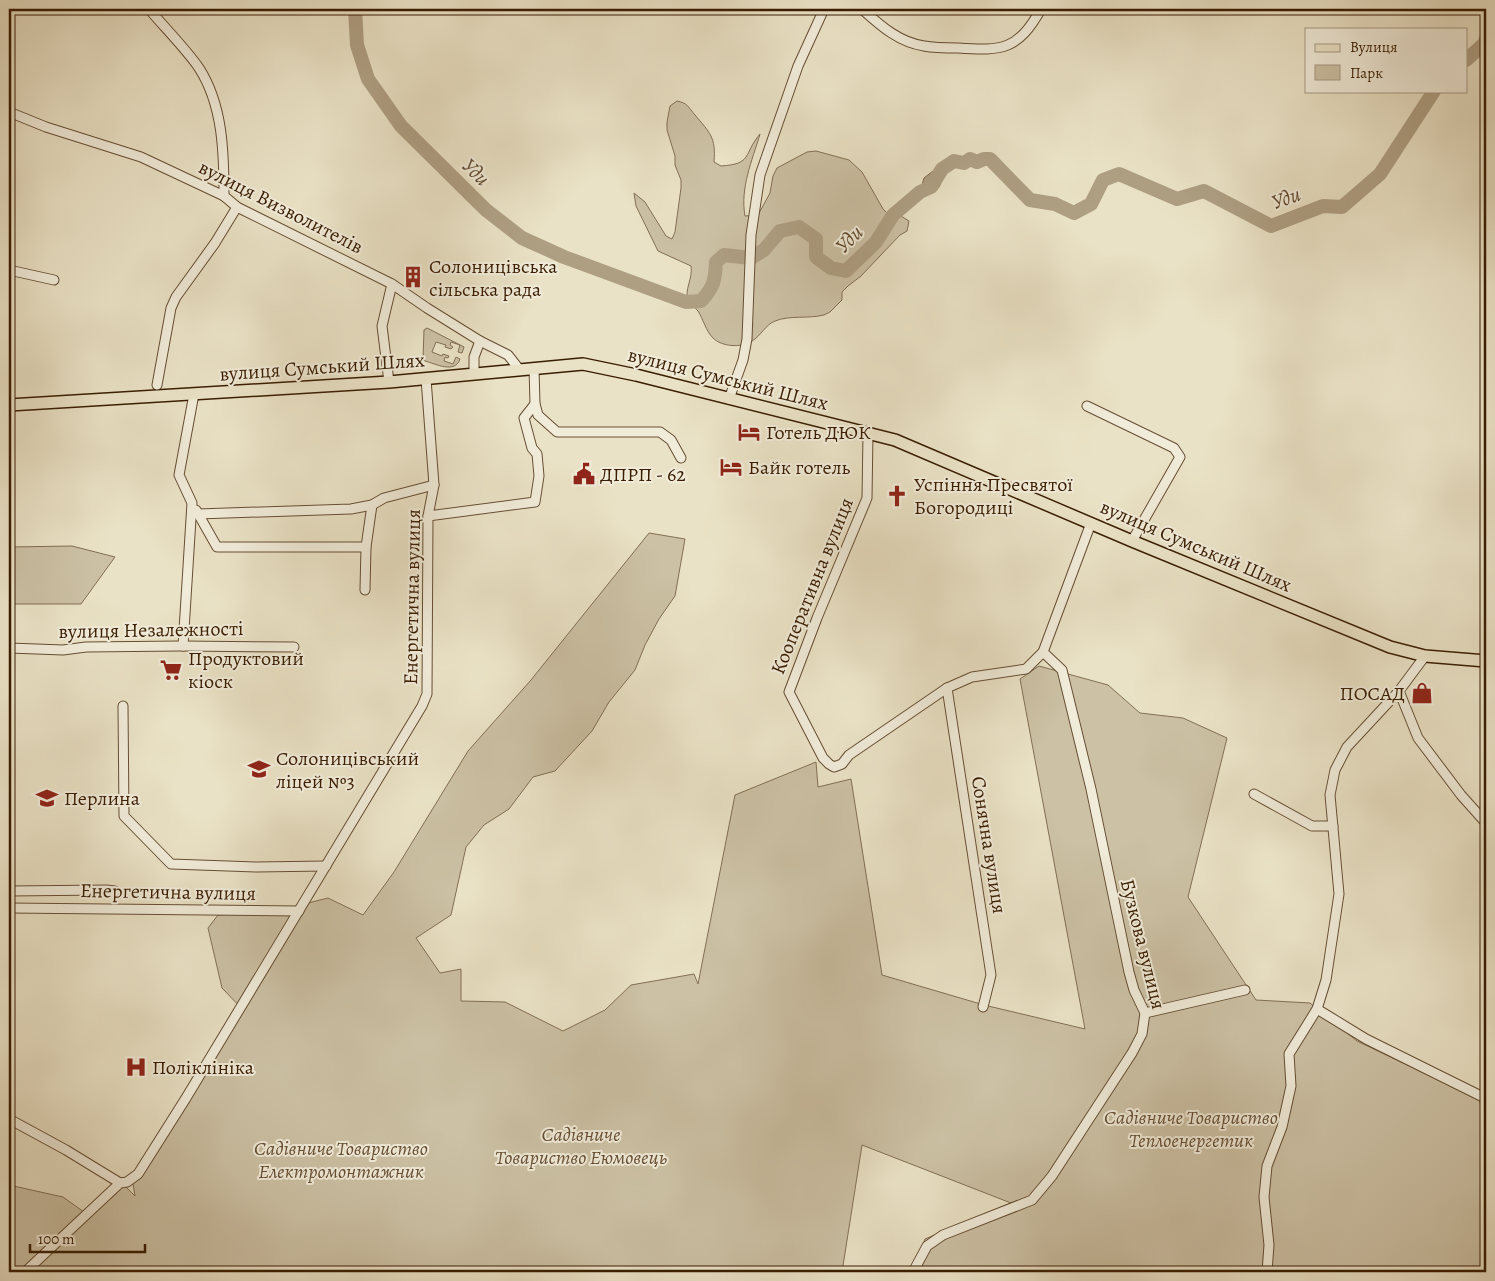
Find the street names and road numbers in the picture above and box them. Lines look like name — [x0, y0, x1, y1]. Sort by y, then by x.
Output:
street label: вулиця Визволителів — [194, 154, 368, 260]
street label: вулиця Сумський Шлях — [625, 341, 831, 417]
street label: вулиця Сумський Шлях — [218, 346, 426, 388]
street label: вулиця Сумський Шлях — [1096, 493, 1296, 599]
street label: Кооперативна вулиця — [764, 494, 860, 678]
street label: Енергетична вулиця — [397, 509, 427, 685]
street label: вулиця Незалежності — [58, 615, 244, 645]
street label: Сонячна вулиця — [965, 774, 1013, 916]
street label: Бузкова вулиця — [1114, 876, 1172, 1012]
street label: Енергетична вулиця — [80, 877, 256, 907]

